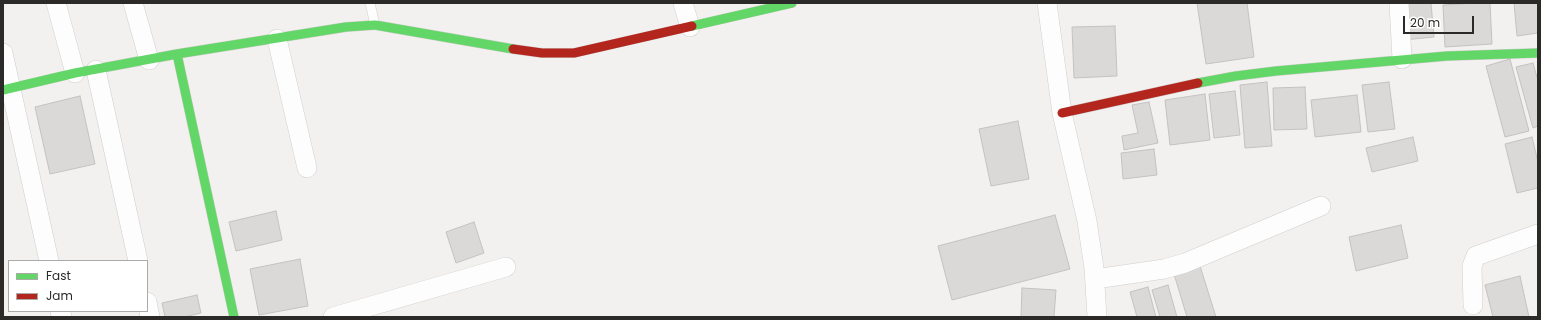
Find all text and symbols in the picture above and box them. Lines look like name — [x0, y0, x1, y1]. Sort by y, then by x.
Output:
scale bar — [1405, 8, 1476, 34]
text: 20 m — [1410, 14, 1440, 31]
legend — [8, 260, 148, 312]
text: Fast — [46, 267, 71, 284]
text: Jam — [46, 287, 73, 304]

